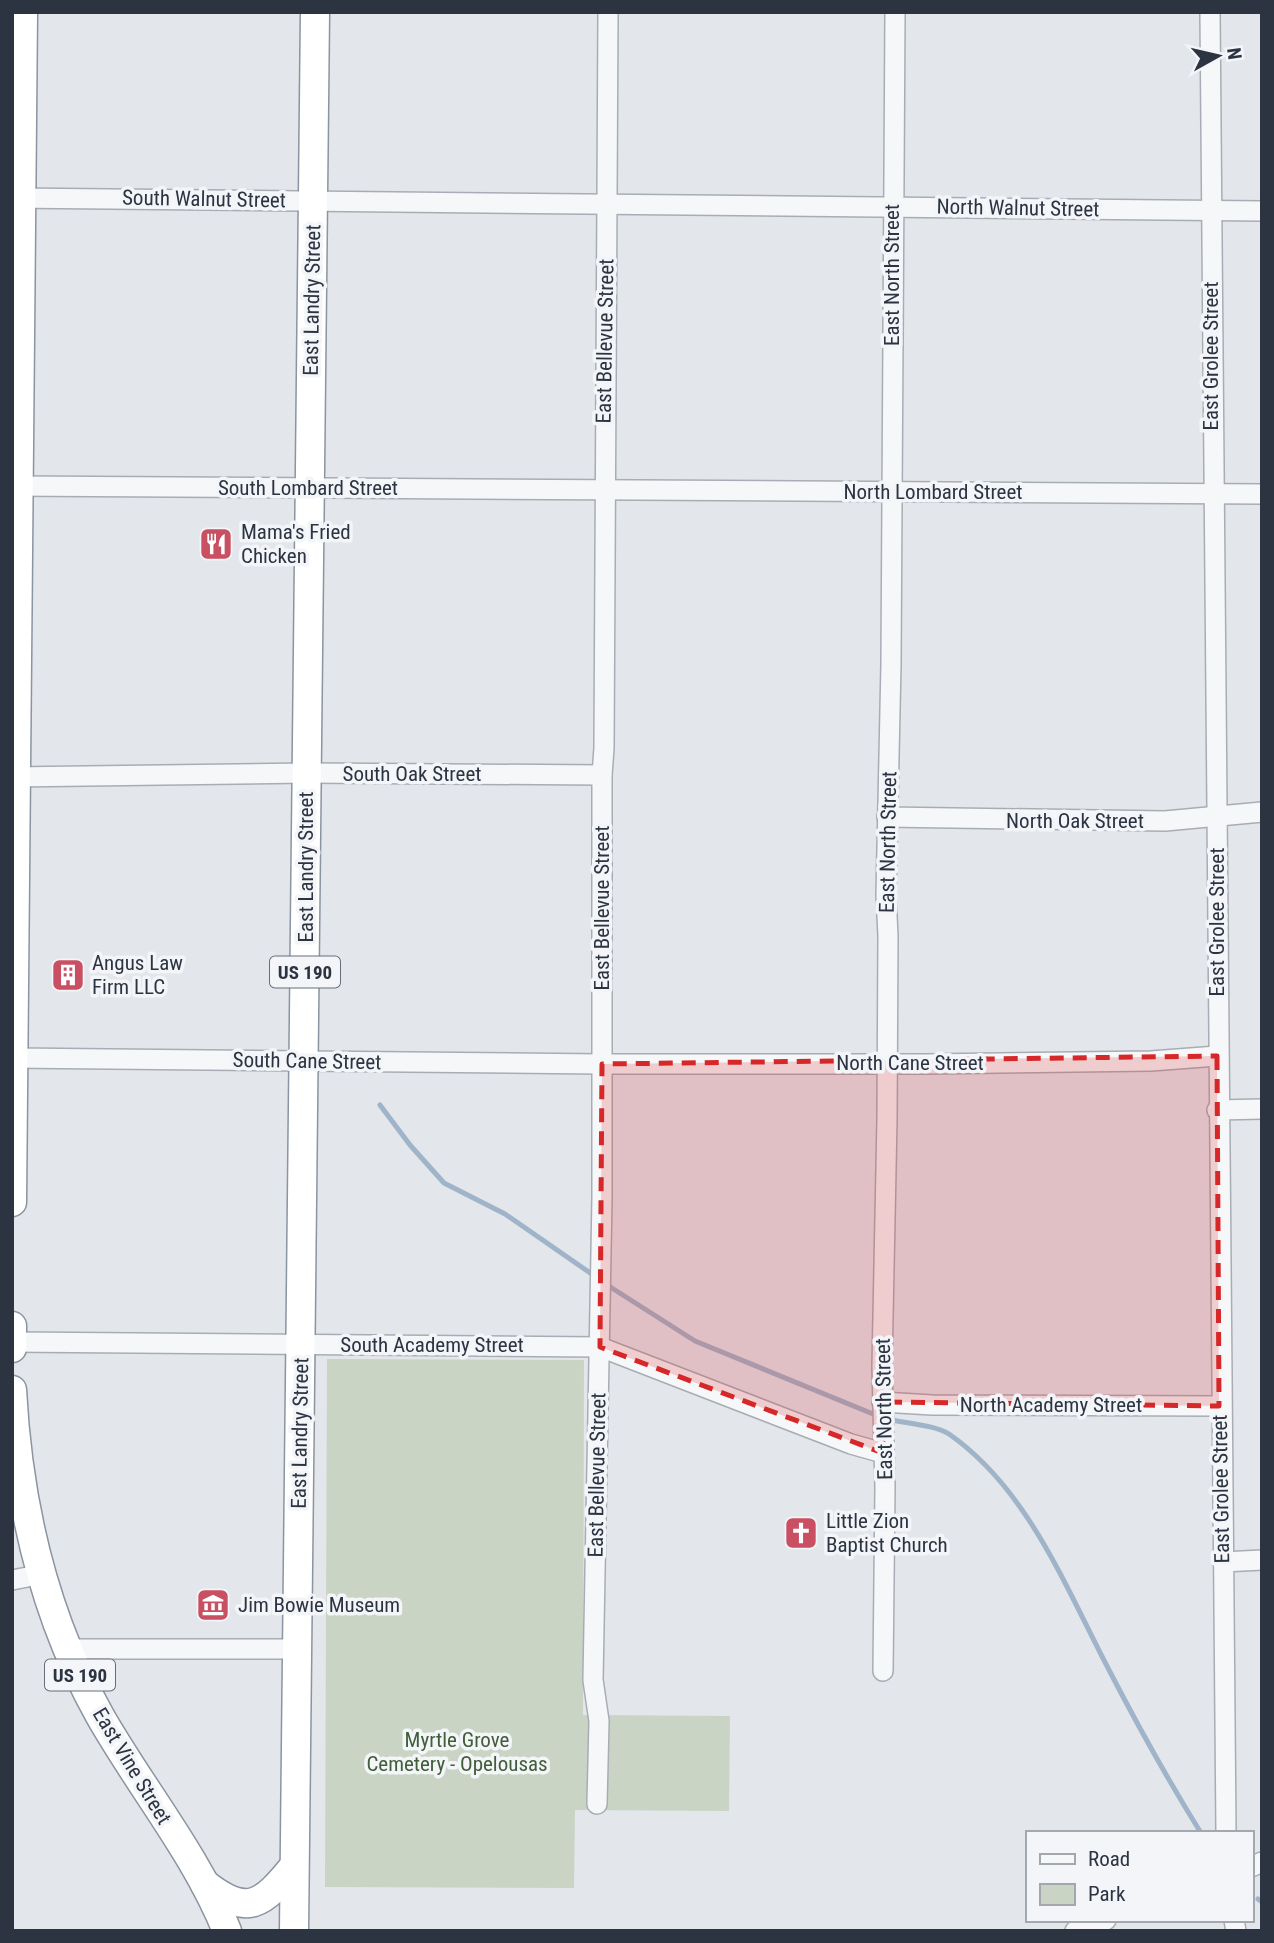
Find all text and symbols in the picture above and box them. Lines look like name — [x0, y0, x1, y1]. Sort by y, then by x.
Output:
north arrow — [1183, 21, 1253, 91]
text: N — [1222, 46, 1247, 61]
street label: South Walnut Street — [122, 186, 286, 212]
street label: North Walnut Street — [936, 195, 1100, 221]
street label: East North Street — [880, 204, 904, 346]
street label: East Landry Street — [299, 224, 325, 376]
street label: East Bellevue Street — [592, 258, 618, 424]
street label: East Grolee Street — [1199, 282, 1223, 430]
street label: South Lombard Street — [218, 476, 398, 500]
street label: North Lombard Street — [843, 480, 1023, 504]
place label: Mama's Fried Chicken — [241, 520, 351, 568]
restaurant icon: Mama's Fried Chicken — [197, 525, 235, 563]
street label: South Oak Street — [343, 762, 481, 786]
street label: East North Street — [875, 771, 901, 913]
street label: East Landry Street — [294, 791, 318, 943]
street label: North Oak Street — [1006, 809, 1144, 833]
street label: East Bellevue Street — [590, 826, 614, 990]
street label: East Grolee Street — [1205, 848, 1229, 996]
place label: Angus Law Firm LLC — [92, 951, 183, 999]
building icon: Angus Law Firm LLC — [49, 956, 87, 994]
road number: US 190 — [270, 956, 340, 988]
street label: South Cane Street — [232, 1048, 382, 1074]
street label: North Cane Street — [836, 1051, 984, 1075]
street label: South Academy Street — [340, 1333, 524, 1357]
street label: East North Street — [871, 1338, 897, 1480]
street label: East Landry Street — [287, 1357, 313, 1509]
street label: East Bellevue Street — [584, 1392, 610, 1558]
street label: North Academy Street — [960, 1393, 1142, 1417]
street label: East Grolee Street — [1208, 1414, 1234, 1564]
place label: Little Zion Baptist Church — [826, 1509, 948, 1557]
church icon: Little Zion Baptist Church — [782, 1514, 820, 1552]
museum icon: Jim Bowie Museum — [194, 1586, 232, 1624]
place label: Jim Bowie Museum — [238, 1593, 400, 1617]
road number: US 190 — [45, 1660, 115, 1690]
street label: East Vine Street — [88, 1703, 176, 1829]
park label: Myrtle Grove Cemetery - Opelousas — [366, 1728, 548, 1776]
legend — [1026, 1831, 1253, 1922]
text: Road — [1088, 1847, 1130, 1871]
text: Park — [1088, 1882, 1126, 1906]

